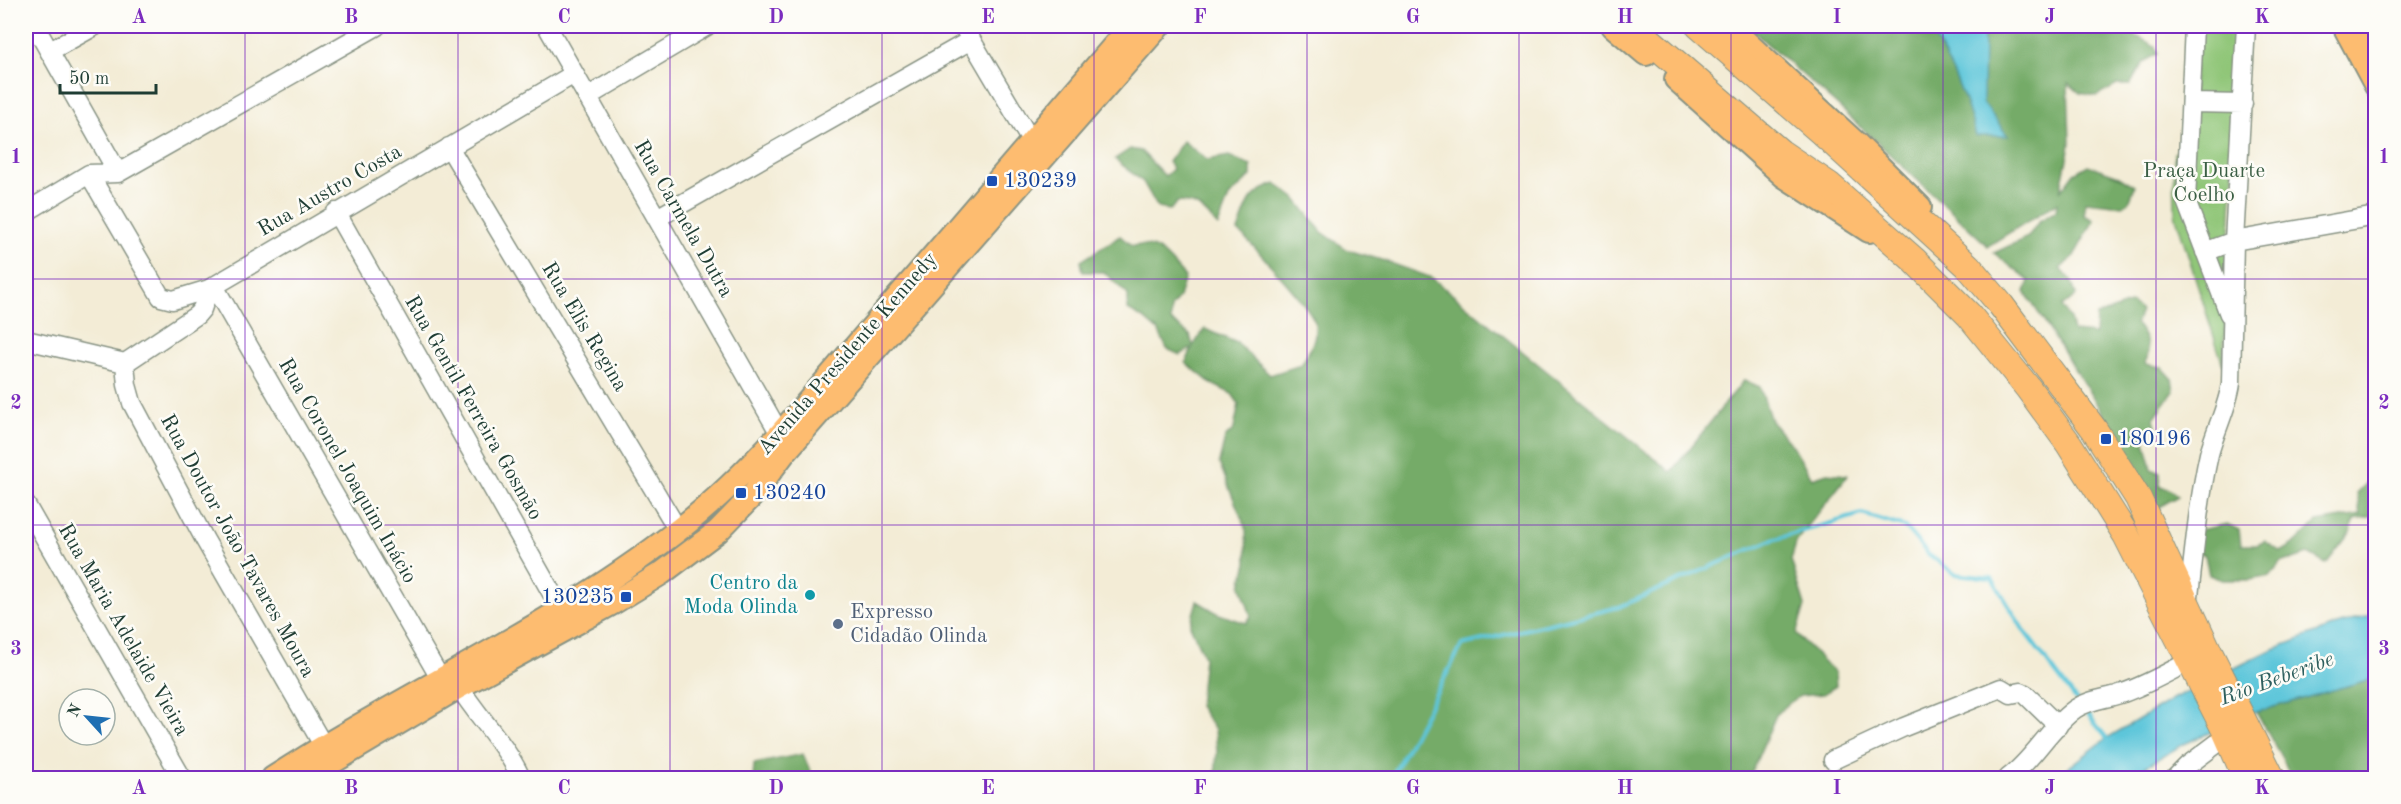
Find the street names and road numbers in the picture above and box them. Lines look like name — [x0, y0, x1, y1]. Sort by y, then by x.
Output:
street label: Rua Carmela Dutra — [629, 137, 737, 301]
street label: Rua Austro Costa — [254, 141, 406, 241]
street label: Avenida Presidente Kennedy — [755, 249, 941, 459]
street label: Rua Elis Regina — [537, 259, 631, 395]
street label: Rua Gentil Ferreira Gosmão — [400, 292, 546, 524]
street label: Rua Coronel Joaquim Inácio — [274, 355, 420, 587]
street label: Rua Doutor João Tavares Moura — [156, 411, 318, 681]
street label: Rua Maria Adelaide Vieira — [54, 520, 192, 740]

